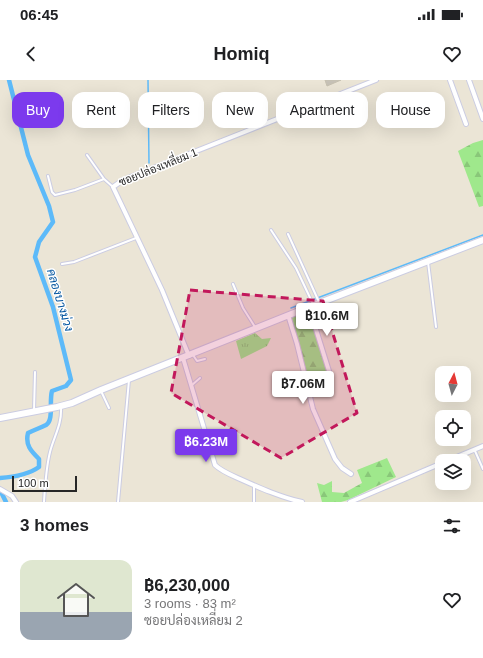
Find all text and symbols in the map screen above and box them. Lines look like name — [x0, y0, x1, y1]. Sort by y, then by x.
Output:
text: 06:45 — [20, 6, 58, 23]
icon: back — [20, 43, 42, 65]
icon: heart — [441, 43, 463, 65]
text: Homiq — [214, 44, 270, 64]
chip: Buy — [12, 92, 64, 128]
chip: Rent — [72, 92, 130, 128]
chip: Filters — [138, 92, 204, 128]
chip: New — [212, 92, 268, 128]
chip: Apartment — [276, 92, 368, 128]
chip: House — [376, 92, 445, 128]
street label: ซอยปล่องเหลี่ยม 1 — [115, 141, 199, 188]
water label: คลองบางม่วง — [44, 267, 76, 333]
pin: ฿10.6M — [294, 303, 360, 337]
text: ฿10.6M — [305, 308, 349, 323]
north arrow — [435, 366, 471, 402]
map controls — [435, 366, 471, 490]
pin: ฿7.06M — [270, 371, 336, 405]
text: ฿7.06M — [281, 376, 325, 391]
button: locate — [435, 410, 471, 446]
pin: ฿6.23M — [173, 429, 239, 463]
text: ฿6.23M — [184, 434, 228, 449]
button: layers — [435, 454, 471, 490]
scale bar — [12, 474, 77, 493]
text: 100 m — [18, 477, 49, 489]
icon: filters — [441, 515, 463, 537]
text: 3 homes — [20, 516, 89, 535]
icon: home — [52, 576, 100, 624]
text: ฿6,230,000 — [144, 576, 230, 595]
icon: heart — [441, 589, 463, 611]
text: 3 rooms · 83 m² — [144, 596, 236, 611]
text: ซอยปล่องเหลี่ยม 2 — [144, 613, 243, 628]

